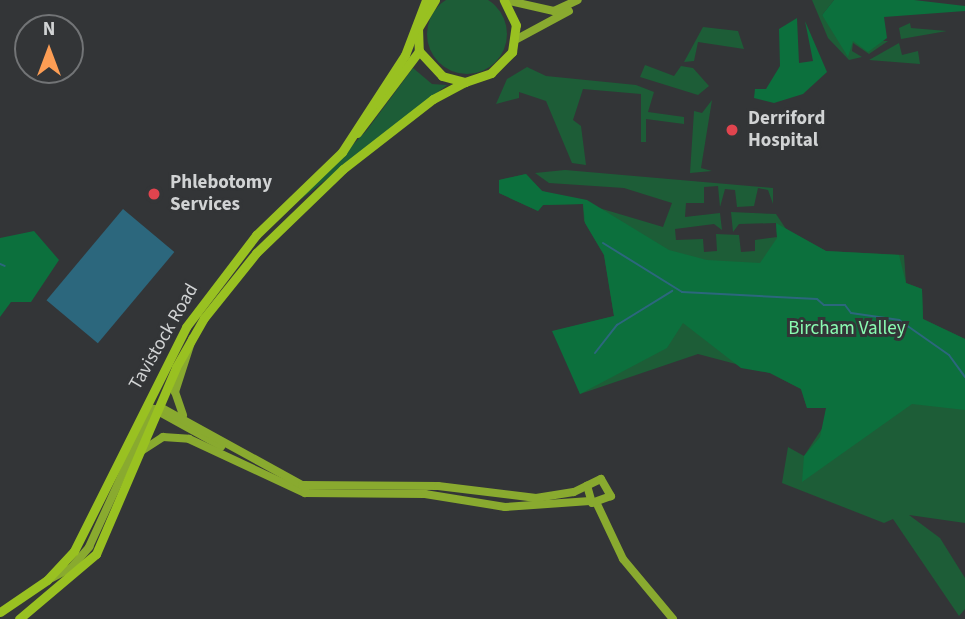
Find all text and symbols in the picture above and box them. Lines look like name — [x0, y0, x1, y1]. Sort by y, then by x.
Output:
north arrow — [14, 14, 84, 84]
text: N — [43, 16, 55, 43]
place label: Derriford Hospital — [748, 108, 825, 152]
marker: Derriford Hospital — [722, 120, 742, 140]
place label: Phlebotomy Services — [170, 172, 272, 216]
marker: Phlebotomy Services — [144, 184, 164, 204]
street label: Tavistock Road — [124, 280, 204, 394]
park label: Bircham Valley — [788, 318, 906, 340]

